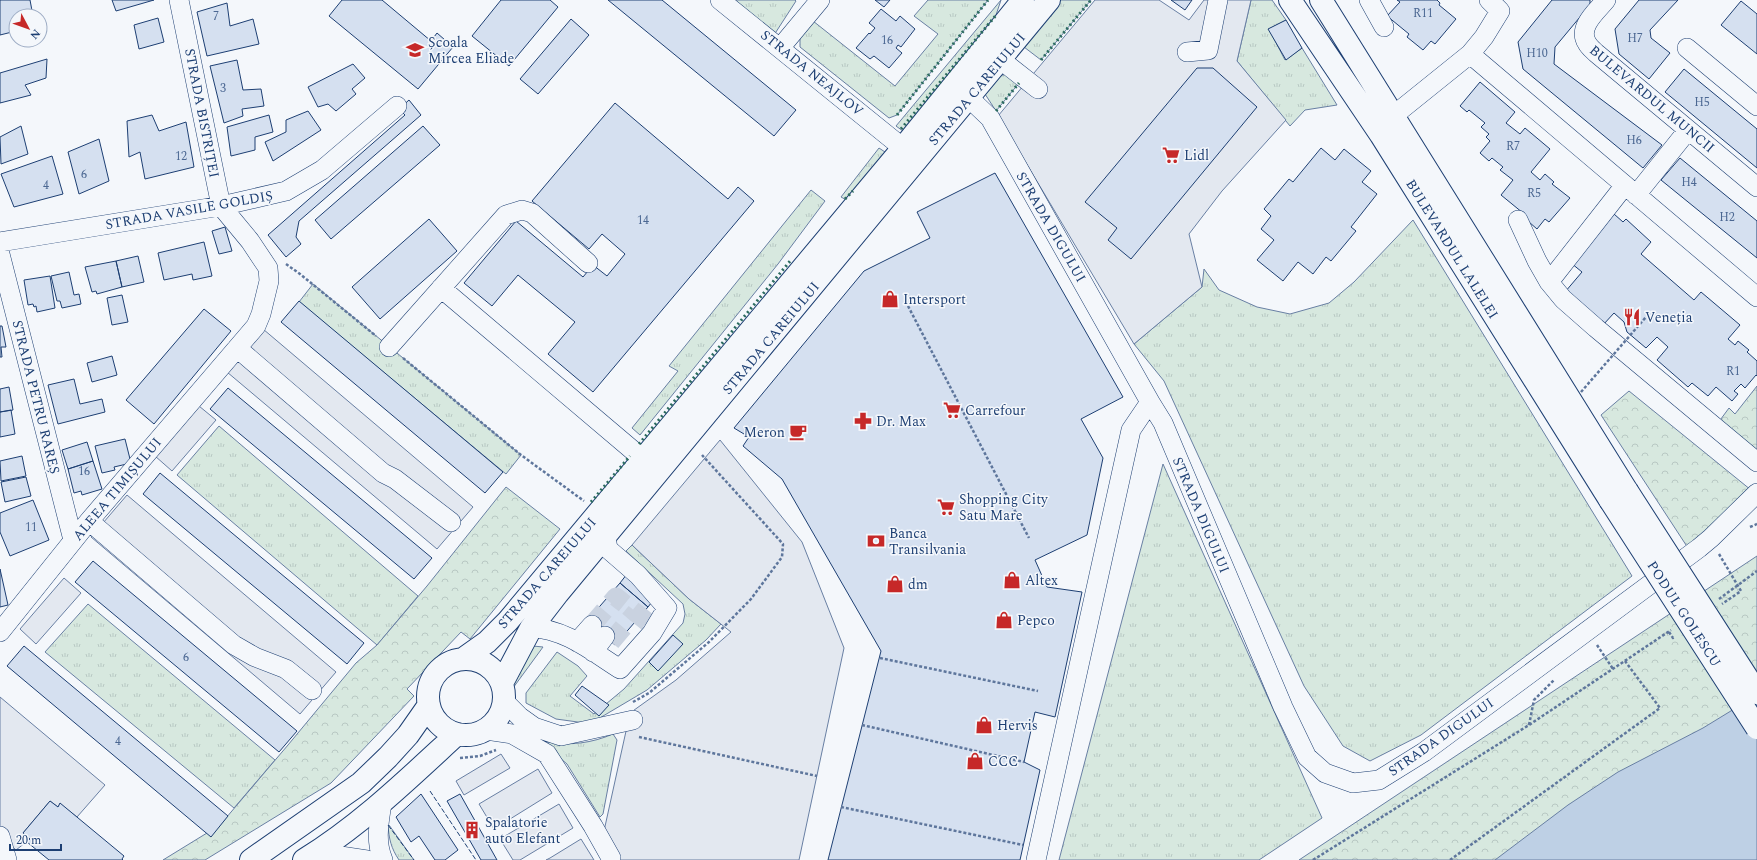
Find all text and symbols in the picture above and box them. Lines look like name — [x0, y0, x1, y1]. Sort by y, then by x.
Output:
house number: R11 — [1413, 4, 1433, 23]
house number: 7 — [213, 7, 219, 26]
north arrow — [8, 8, 48, 48]
text: N — [26, 25, 45, 43]
street label: STRADA NEAJLOV — [756, 25, 868, 121]
street label: STRADA CAREIULUI — [923, 28, 1031, 150]
house number: H7 — [1627, 29, 1643, 48]
house number: 16 — [881, 31, 893, 50]
place label: Școala Mircea Eliade — [428, 32, 515, 69]
school or university icon: Școala Mircea Eliade — [405, 40, 425, 60]
street label: BULEVARDUL MUNCII — [1585, 40, 1719, 158]
house number: H10 — [1526, 44, 1548, 63]
street label: STRADA BISTRIȚEI — [179, 47, 225, 179]
house number: 3 — [220, 79, 226, 98]
house number: H5 — [1694, 93, 1710, 112]
house number: H6 — [1626, 131, 1642, 150]
house number: R7 — [1506, 137, 1520, 156]
supermarket icon: Lidl — [1161, 145, 1181, 165]
place label: Lidl — [1184, 145, 1209, 166]
house number: 12 — [175, 147, 187, 166]
house number: 6 — [81, 165, 87, 184]
street label: STRADA DIGULUI — [1011, 168, 1091, 286]
house number: H4 — [1681, 173, 1697, 192]
street label: BULEVARDUL LALELEI — [1400, 175, 1504, 323]
house number: 4 — [43, 176, 49, 195]
house number: R5 — [1527, 184, 1541, 203]
street label: STRADA VASILE GOLDIȘ — [104, 185, 274, 235]
house number: H2 — [1719, 208, 1735, 227]
house number: 14 — [637, 211, 649, 230]
street label: STRADA CAREIULUI — [717, 277, 825, 399]
shop icon: Intersport — [880, 289, 900, 309]
place label: Intersport — [903, 289, 966, 310]
restaurant icon: Veneția — [1622, 307, 1642, 327]
place label: Veneția — [1645, 307, 1693, 328]
street label: STRADA PETRU RAREȘ — [7, 318, 65, 476]
house number: R1 — [1726, 362, 1740, 381]
supermarket icon: Carrefour — [942, 400, 962, 420]
place label: Carrefour — [965, 400, 1026, 421]
pharmacy icon: Dr. Max — [853, 411, 873, 431]
place label: Dr. Max — [876, 411, 926, 432]
place label: Meron — [744, 422, 785, 443]
cafe icon: Meron — [788, 422, 808, 442]
street label: ALEEA TIMIȘULUI — [67, 433, 167, 545]
street label: STRADA DIGULUI — [1167, 454, 1235, 576]
house number: 16 — [78, 462, 90, 481]
place label: Shopping City Satu Mare — [959, 489, 1049, 526]
supermarket icon: Shopping City Satu Mare — [936, 497, 956, 517]
street label: STRADA CAREIULUI — [493, 513, 601, 633]
house number: 11 — [25, 518, 37, 537]
place label: Banca Transilvania — [889, 523, 966, 560]
bank icon: Banca Transilvania — [866, 531, 886, 551]
street label: PODUL GOLESCU — [1642, 557, 1726, 671]
shop icon: Altex — [1002, 570, 1022, 590]
place label: Altex — [1025, 570, 1058, 591]
shop icon: dm — [885, 574, 905, 594]
place label: dm — [908, 574, 928, 595]
shop icon: Pepco — [994, 610, 1014, 630]
place label: Pepco — [1017, 610, 1055, 631]
house number: 6 — [183, 648, 189, 667]
street label: STRADA DIGULUI — [1384, 693, 1498, 781]
shop icon: Hervis — [974, 715, 994, 735]
place label: Hervis — [997, 715, 1038, 736]
house number: 4 — [115, 732, 121, 751]
shop icon: CCC — [965, 751, 985, 771]
place label: CCC — [988, 751, 1019, 772]
place label: Spalatorie auto Elefant — [485, 812, 561, 849]
building icon: Spalatorie auto Elefant — [462, 820, 482, 840]
scale bar — [10, 826, 61, 852]
text: 20 m — [16, 831, 41, 850]

